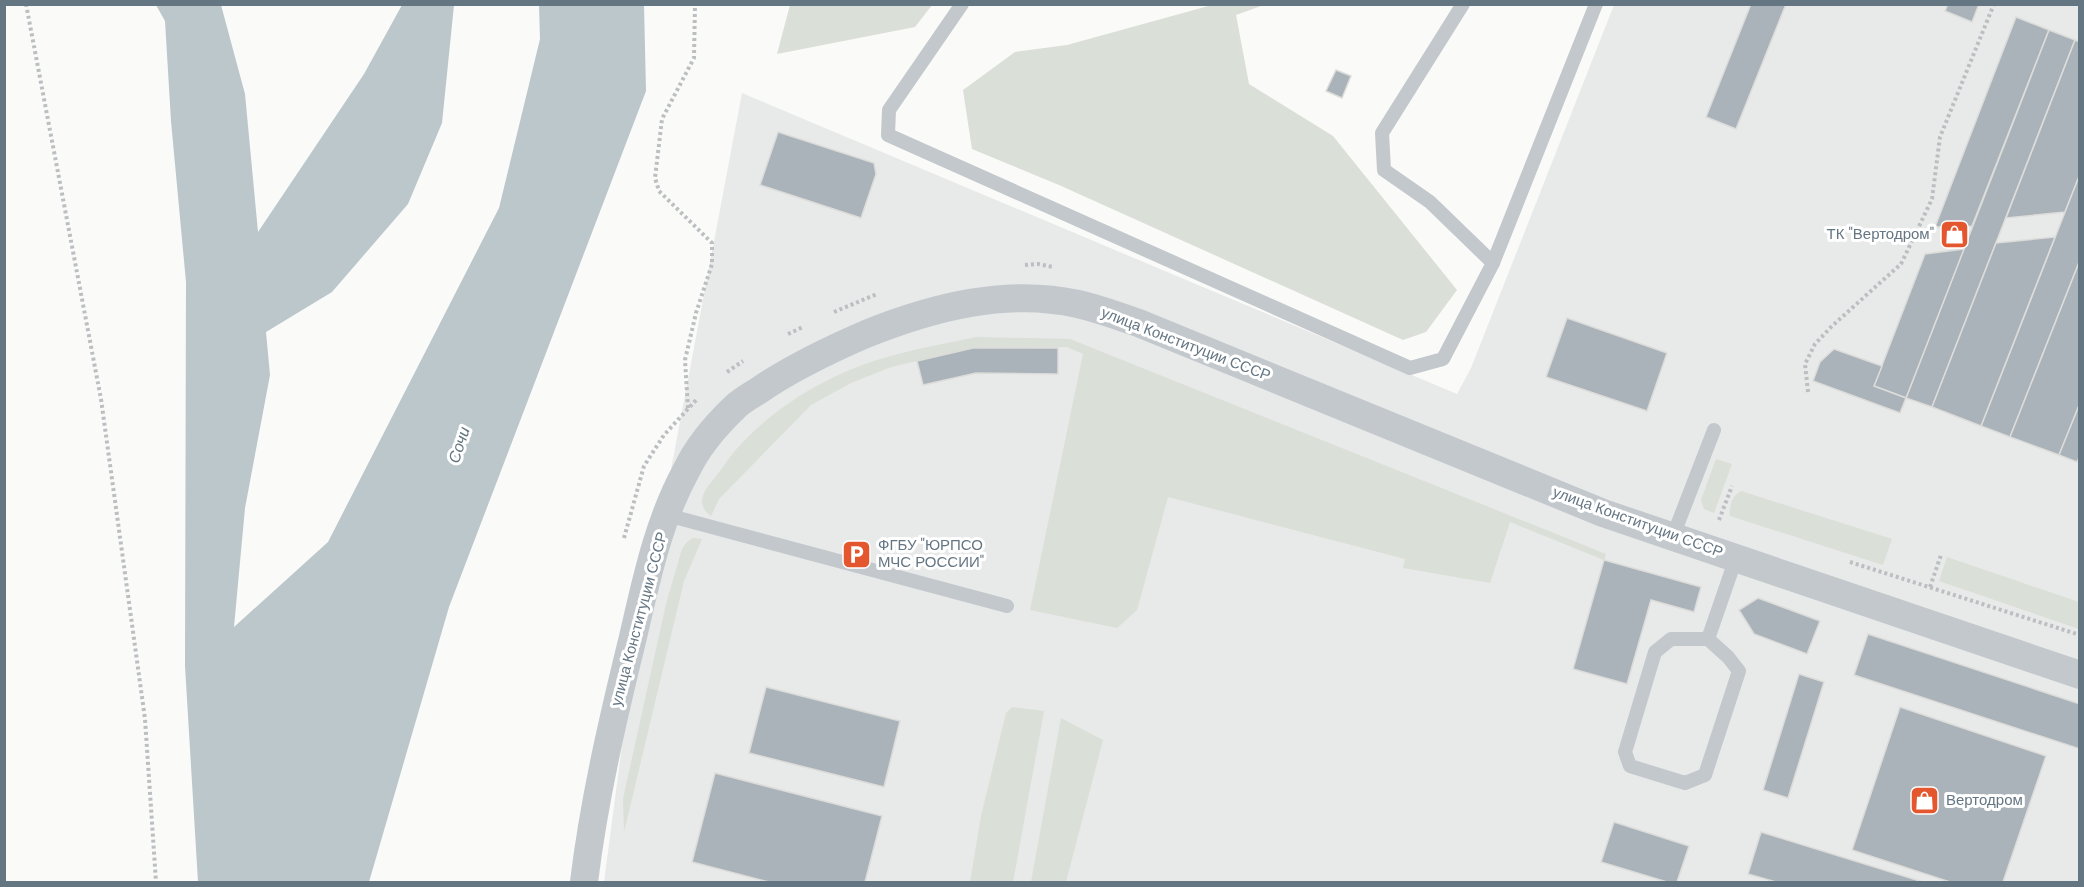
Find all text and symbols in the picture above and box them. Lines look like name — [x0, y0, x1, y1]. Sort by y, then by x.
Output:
shop icon: ТК "Вертодром" — [1939, 218, 1971, 250]
place label: ТК "Вертодром" — [1827, 224, 1934, 244]
street label: улица Конституции СССР — [1099, 302, 1273, 386]
water label: Сочи — [443, 424, 475, 466]
street label: улица Конституции СССР — [1550, 482, 1726, 562]
street label: улица Конституции СССР — [606, 530, 672, 708]
place label: ФГБУ "ЮРПСО МЧС РОССИИ" — [878, 535, 984, 572]
parking icon: ФГБУ "ЮРПСО МЧС РОССИИ" — [841, 538, 873, 570]
shop icon: Вертодром — [1909, 784, 1941, 816]
place label: Вертодром — [1946, 790, 2023, 810]

